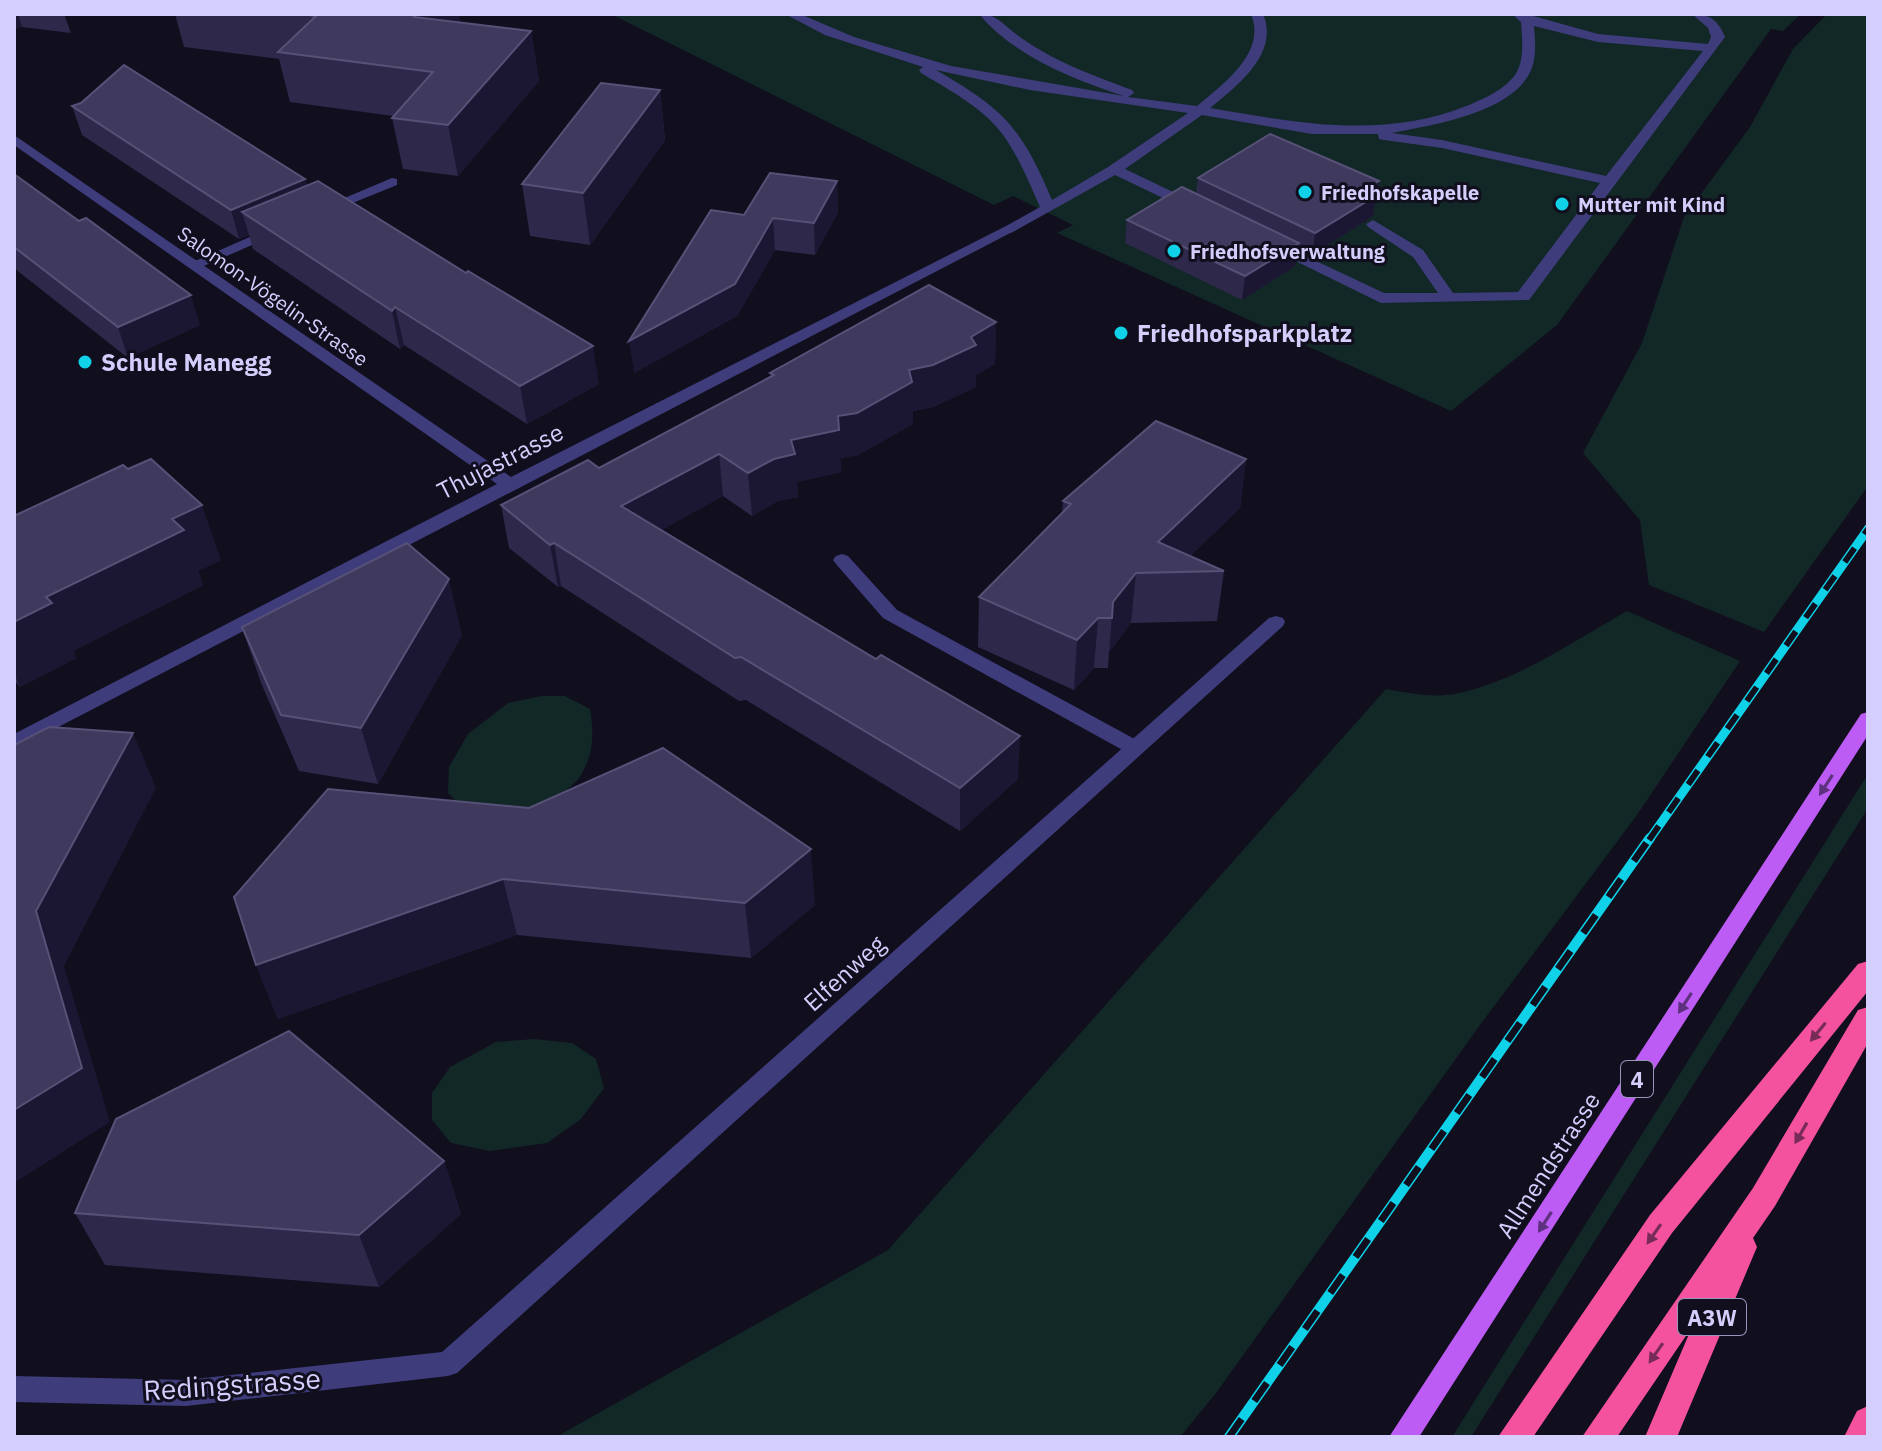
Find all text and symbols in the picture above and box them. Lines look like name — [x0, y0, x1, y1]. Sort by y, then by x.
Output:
place label: Friedhofskapelle — [1321, 179, 1479, 206]
marker: Friedhofskapelle — [1296, 183, 1314, 201]
place label: Mutter mit Kind — [1578, 191, 1725, 218]
marker: Mutter mit Kind — [1553, 195, 1571, 213]
street label: Salomon-Vögelin-Strasse — [172, 220, 374, 372]
place label: Friedhofsverwaltung — [1190, 238, 1386, 265]
marker: Friedhofsverwaltung — [1165, 242, 1183, 260]
place label: Friedhofsparkplatz — [1137, 317, 1352, 349]
marker: Friedhofsparkplatz — [1112, 324, 1130, 342]
place label: Schule Manegg — [101, 346, 272, 378]
marker: Schule Manegg — [76, 353, 94, 371]
street label: Thujastrasse — [431, 415, 569, 507]
one-way arrow — [1818, 774, 1833, 795]
street label: Elfenweg — [796, 928, 892, 1018]
one-way arrow — [1678, 993, 1693, 1014]
one-way arrow — [1810, 1022, 1827, 1043]
road number: 4 — [1621, 1061, 1653, 1097]
street label: Allmendstrasse — [1489, 1086, 1607, 1244]
one-way arrow — [1794, 1122, 1808, 1145]
one-way arrow — [1538, 1211, 1552, 1233]
one-way arrow — [1647, 1223, 1662, 1244]
road number: A3W — [1678, 1299, 1746, 1335]
one-way arrow — [1649, 1342, 1664, 1363]
street label: Redingstrasse — [142, 1359, 322, 1409]

